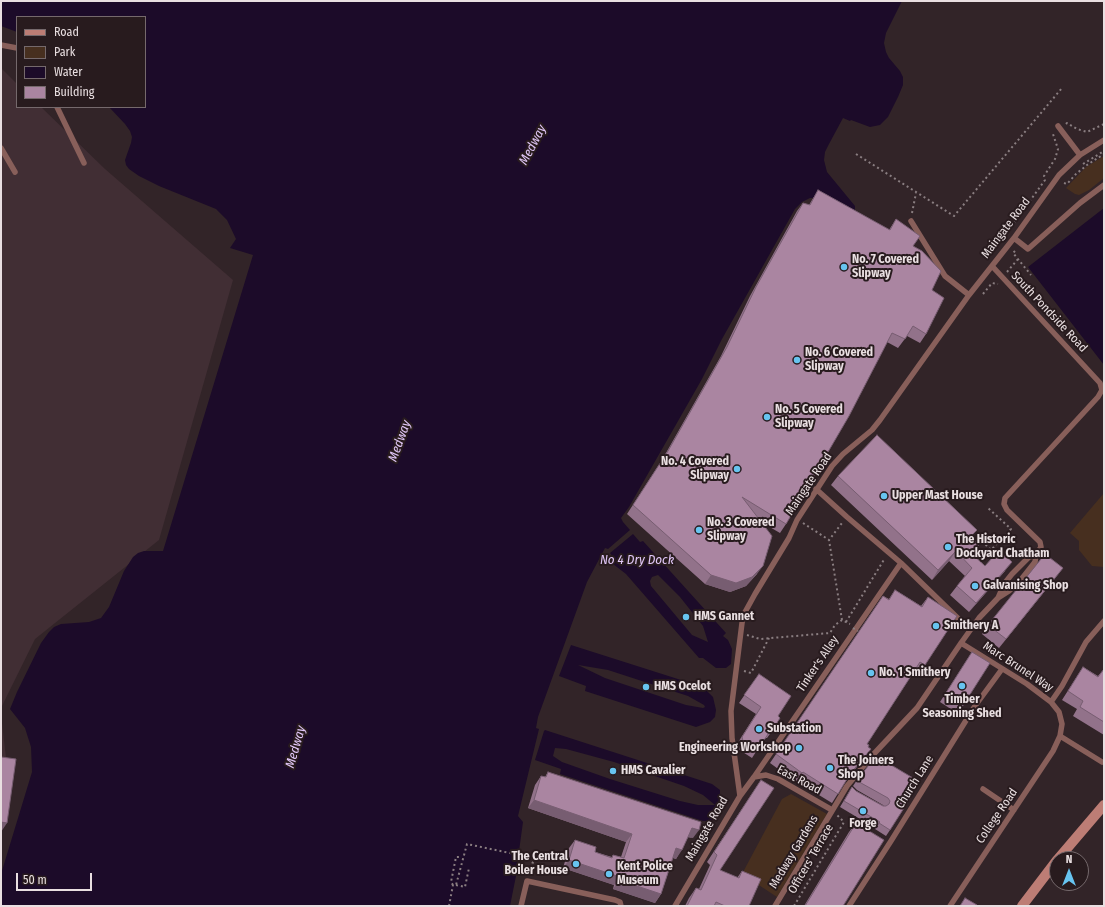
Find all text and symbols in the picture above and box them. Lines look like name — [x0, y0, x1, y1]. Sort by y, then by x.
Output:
legend — [16, 16, 146, 108]
text: Road — [54, 25, 79, 39]
text: Park — [54, 45, 75, 59]
text: Water — [54, 65, 82, 79]
text: Building — [54, 85, 94, 99]
water label: Medway — [516, 122, 550, 168]
street label: Maingate Road — [978, 195, 1034, 261]
place label: No. 7 Covered Slipway — [852, 253, 919, 281]
marker: No. 7 Covered Slipway — [839, 262, 849, 272]
street label: South Pondside Road — [1008, 269, 1090, 355]
place label: No. 6 Covered Slipway — [805, 346, 873, 374]
marker: No. 6 Covered Slipway — [792, 355, 802, 365]
place label: No. 5 Covered Slipway — [775, 403, 843, 431]
marker: No. 5 Covered Slipway — [762, 412, 772, 422]
water label: Medway — [385, 418, 415, 464]
street label: Maingate Road — [783, 450, 835, 518]
place label: No. 4 Covered Slipway — [661, 455, 729, 483]
marker: No. 4 Covered Slipway — [732, 464, 742, 474]
place label: Upper Mast House — [892, 489, 983, 503]
marker: Upper Mast House — [879, 491, 889, 501]
place label: No. 3 Covered Slipway — [707, 516, 775, 544]
marker: No. 3 Covered Slipway — [694, 525, 704, 535]
place label: The Historic Dockyard Chatham — [956, 533, 1049, 561]
marker: The Historic Dockyard Chatham — [943, 542, 953, 552]
water label: No 4 Dry Dock — [600, 552, 674, 568]
place label: Galvanising Shop — [983, 579, 1068, 593]
marker: Galvanising Shop — [970, 581, 980, 591]
place label: HMS Gannet — [694, 610, 754, 624]
marker: HMS Gannet — [681, 612, 691, 622]
place label: Smithery A — [944, 619, 998, 633]
marker: Smithery A — [931, 621, 941, 631]
street label: Tinker's Alley — [794, 633, 842, 695]
street label: Marc Brunel Way — [980, 639, 1056, 695]
place label: No. 1 Smithery — [879, 666, 950, 680]
marker: No. 1 Smithery — [866, 668, 876, 678]
place label: HMS Ocelot — [654, 680, 711, 694]
marker: Timber Seasoning Shed — [957, 681, 967, 691]
marker: HMS Ocelot — [641, 682, 651, 692]
place label: Timber Seasoning Shed — [922, 693, 1002, 721]
place label: Substation — [767, 722, 821, 736]
water label: Medway — [283, 724, 309, 770]
marker: Substation — [754, 724, 764, 734]
place label: Engineering Workshop — [679, 741, 791, 755]
marker: Engineering Workshop — [794, 743, 804, 753]
street label: Church Lane — [893, 753, 937, 811]
place label: The Joiners Shop — [838, 754, 894, 782]
street label: East Road — [774, 762, 824, 798]
marker: The Joiners Shop — [825, 763, 835, 773]
place label: HMS Cavalier — [621, 764, 685, 778]
marker: HMS Cavalier — [608, 766, 618, 776]
street label: College Road — [973, 786, 1021, 846]
street label: Maingate Road — [683, 794, 731, 864]
marker: Forge — [858, 806, 868, 816]
street label: Medway Gardens — [766, 813, 822, 891]
place label: Forge — [849, 817, 877, 831]
street label: Officers' Terrace — [785, 822, 837, 896]
place label: The Central Boiler House — [504, 850, 568, 878]
north arrow — [1049, 851, 1089, 891]
text: N — [1066, 853, 1072, 866]
marker: The Central Boiler House — [571, 859, 581, 869]
place label: Kent Police Museum — [617, 860, 673, 888]
scale bar — [18, 865, 94, 891]
marker: Kent Police Museum — [604, 869, 614, 879]
text: 50 m — [23, 873, 47, 887]

